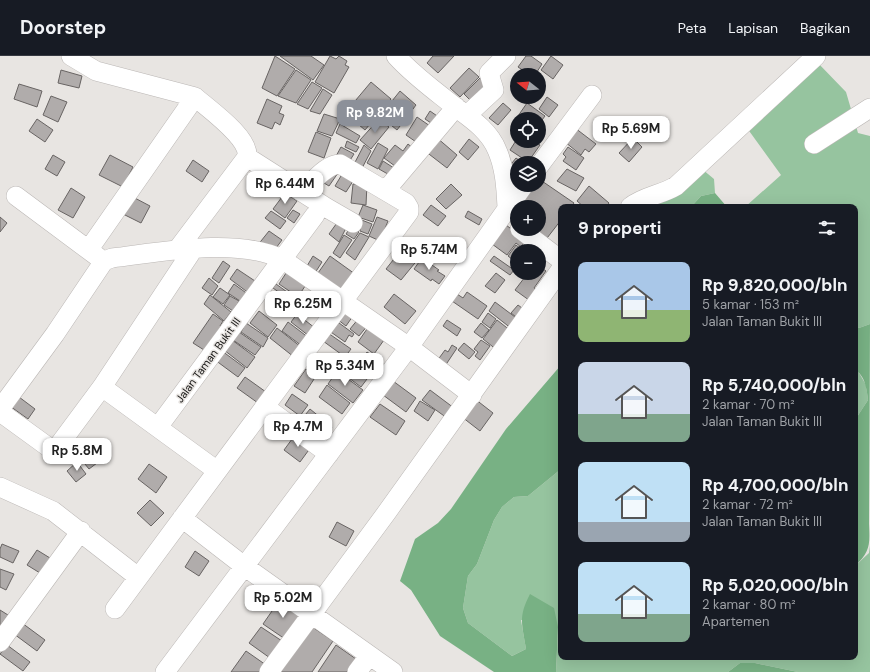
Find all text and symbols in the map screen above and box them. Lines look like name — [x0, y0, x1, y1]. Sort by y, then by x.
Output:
text: Doorstep — [20, 15, 106, 40]
text: Peta — [678, 19, 706, 37]
text: Lapisan — [728, 19, 778, 37]
text: Bagikan — [800, 19, 850, 37]
north arrow — [510, 68, 546, 104]
map controls — [510, 68, 546, 280]
pin: Rp 9.82M — [334, 100, 416, 134]
text: Rp 9.82M — [346, 104, 404, 121]
button: locate — [510, 112, 546, 148]
pin: Rp 5.69M — [590, 116, 672, 150]
text: Rp 5.69M — [602, 120, 660, 137]
button: layers — [510, 156, 546, 192]
pin: Rp 6.44M — [244, 171, 326, 205]
text: Rp 6.44M — [255, 175, 315, 192]
button: + — [510, 200, 546, 236]
text: 9 properti — [578, 217, 661, 239]
icon: filters — [816, 217, 838, 239]
pin: Rp 5.74M — [388, 237, 470, 271]
text: Rp 5.74M — [401, 241, 458, 258]
button: − — [510, 244, 546, 280]
text: Rp 9,820,000/bln — [702, 274, 848, 296]
icon: home — [610, 278, 658, 326]
pin: Rp 6.25M — [262, 291, 344, 325]
text: Rp 6.25M — [274, 295, 332, 312]
text: 5 kamar · 153 m² — [702, 296, 799, 313]
text: Jalan Taman Bukit III — [702, 313, 822, 330]
street label: Jalan Taman Bukit III — [172, 315, 244, 405]
pin: Rp 5.34M — [304, 353, 386, 387]
text: Rp 5.34M — [316, 357, 374, 374]
text: Rp 5,740,000/bln — [702, 374, 846, 396]
icon: home — [610, 378, 658, 426]
text: 2 kamar · 70 m² — [702, 396, 794, 413]
text: Jalan Taman Bukit III — [702, 413, 822, 430]
pin: Rp 4.7M — [261, 414, 335, 448]
text: Rp 4.7M — [273, 418, 323, 435]
pin: Rp 5.8M — [40, 438, 114, 472]
text: Rp 5.8M — [52, 442, 102, 459]
text: Rp 4,700,000/bln — [702, 474, 848, 496]
icon: home — [610, 478, 658, 526]
text: 2 kamar · 72 m² — [702, 496, 793, 513]
text: Jalan Taman Bukit III — [702, 513, 822, 530]
text: Rp 5,020,000/bln — [702, 574, 849, 596]
icon: home — [610, 578, 658, 626]
pin: Rp 5.02M — [242, 585, 324, 619]
text: Rp 5.02M — [254, 589, 312, 606]
text: 2 kamar · 80 m² — [702, 596, 796, 613]
text: Apartemen — [702, 613, 769, 630]

